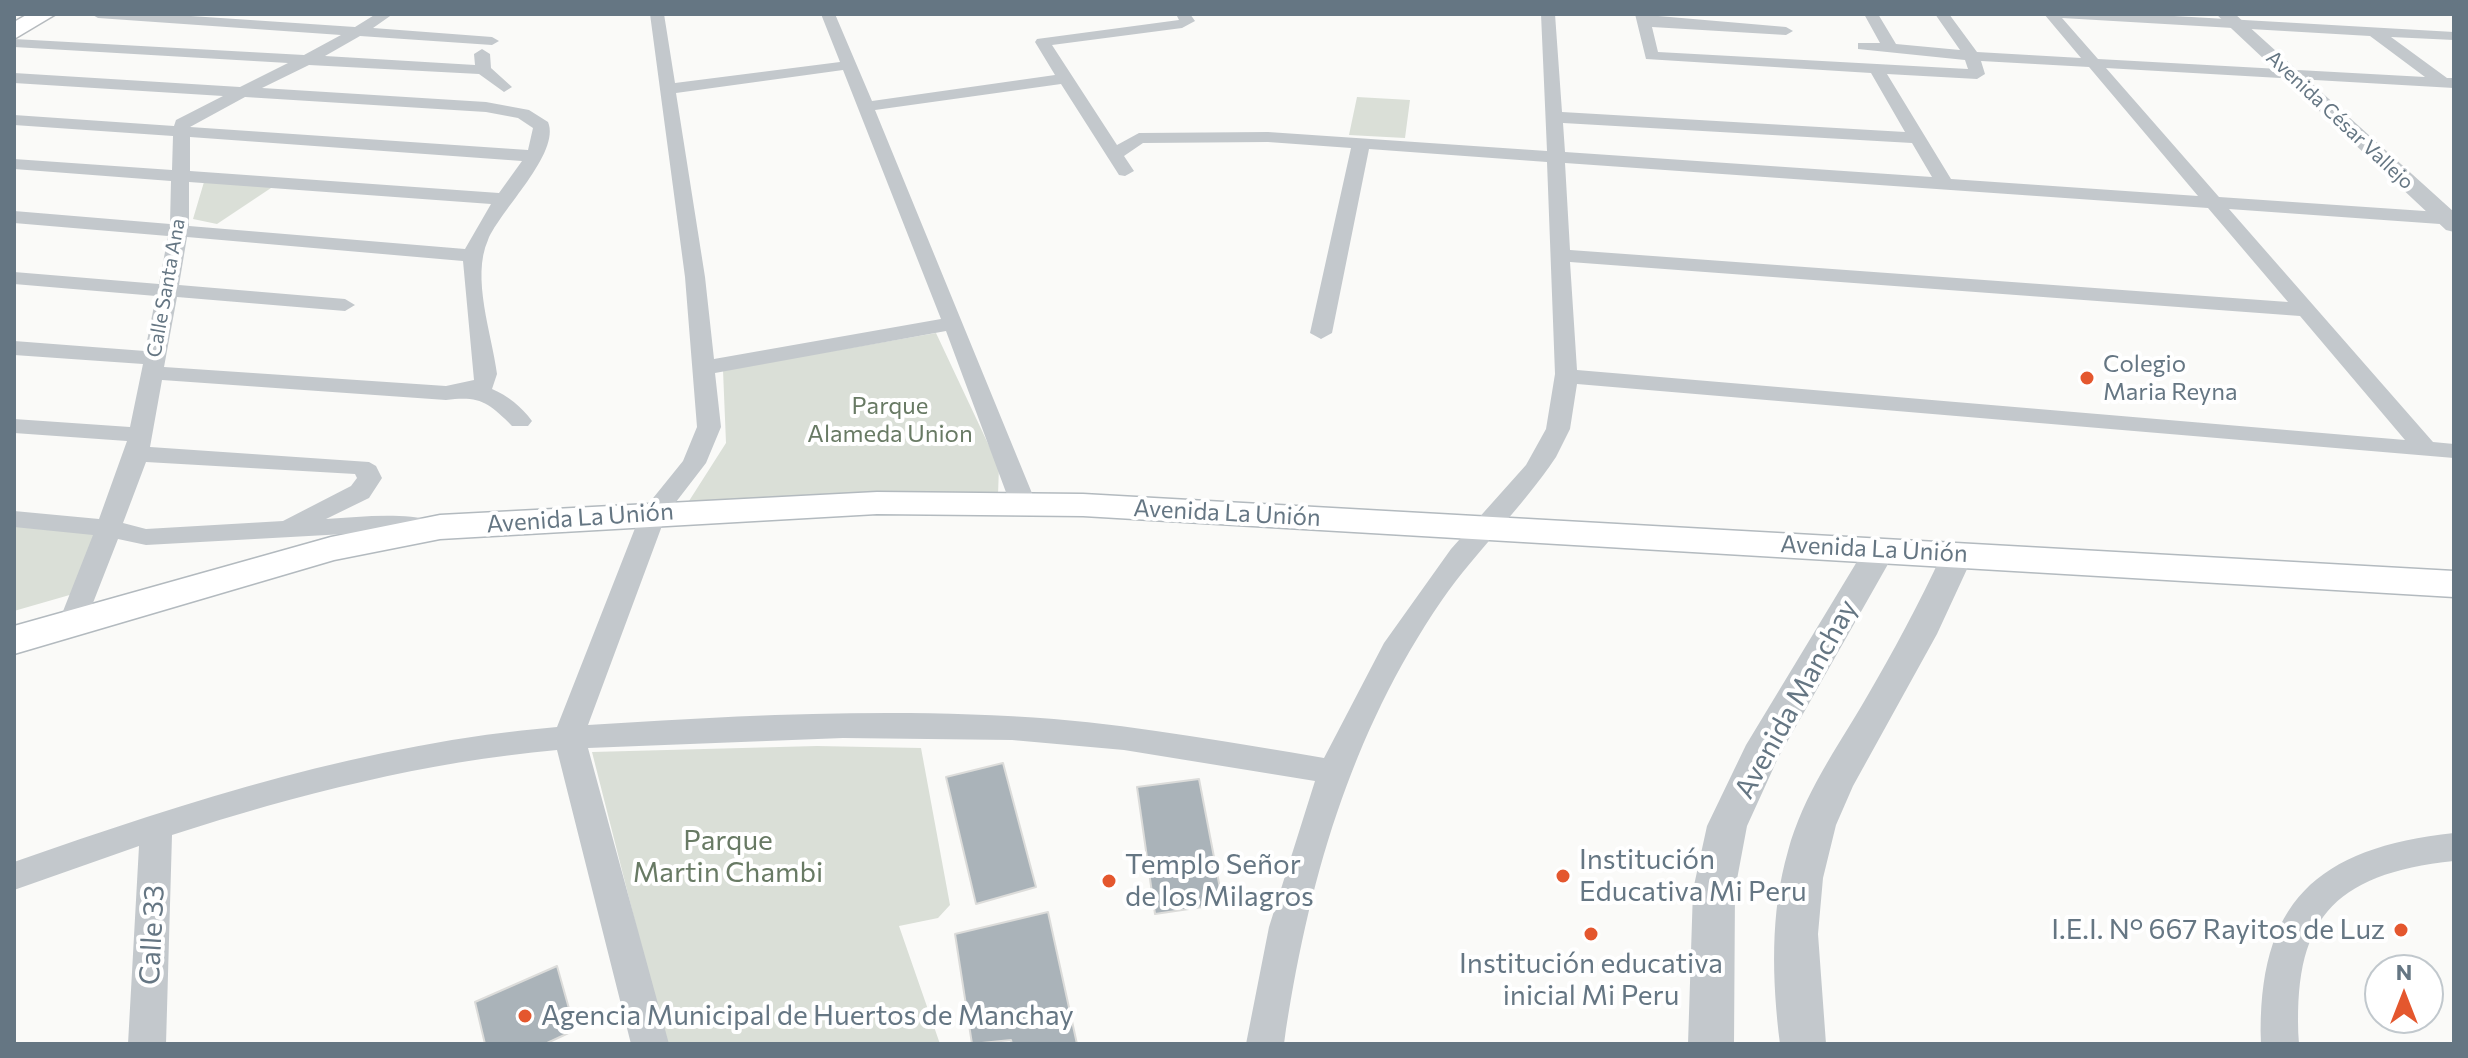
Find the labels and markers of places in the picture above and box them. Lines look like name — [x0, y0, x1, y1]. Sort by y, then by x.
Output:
place label: Colegio Maria Reyna — [2103, 350, 2238, 406]
marker: Colegio Maria Reyna — [2078, 369, 2096, 387]
place label: Institución Educativa Mi Peru — [1579, 843, 1807, 909]
place label: Templo Señor de los Milagros — [1125, 848, 1314, 914]
marker: Institución Educativa Mi Peru — [1554, 867, 1572, 885]
marker: Templo Señor de los Milagros — [1100, 872, 1118, 890]
place label: I.E.I. N° 667 Rayitos de Luz — [2051, 913, 2385, 947]
marker: I.E.I. N° 667 Rayitos de Luz — [2392, 921, 2410, 939]
marker: Institución educativa inicial Mi Peru — [1582, 925, 1600, 943]
place label: Institución educativa inicial Mi Peru — [1459, 947, 1723, 1013]
place label: Agencia Municipal de Huertos de Manchay — [541, 999, 1074, 1033]
marker: Agencia Municipal de Huertos de Manchay — [516, 1007, 534, 1025]

